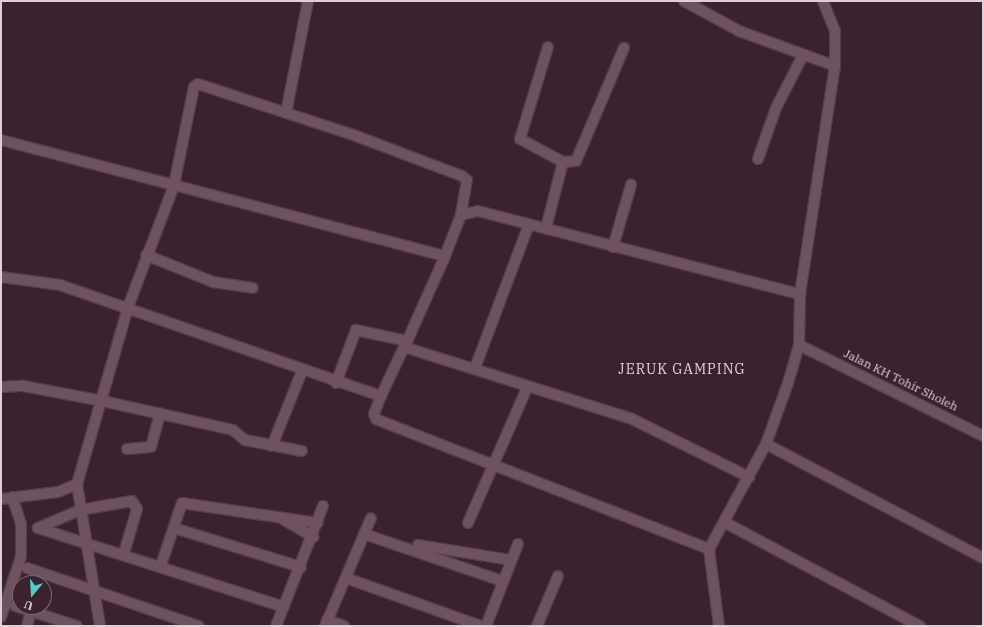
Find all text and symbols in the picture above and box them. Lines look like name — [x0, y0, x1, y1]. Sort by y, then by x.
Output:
street label: Jalan KH Tohir Sholeh — [841, 346, 961, 414]
district label: JERUK GAMPING — [618, 361, 746, 377]
north arrow — [12, 575, 52, 615]
text: U — [22, 597, 35, 613]

